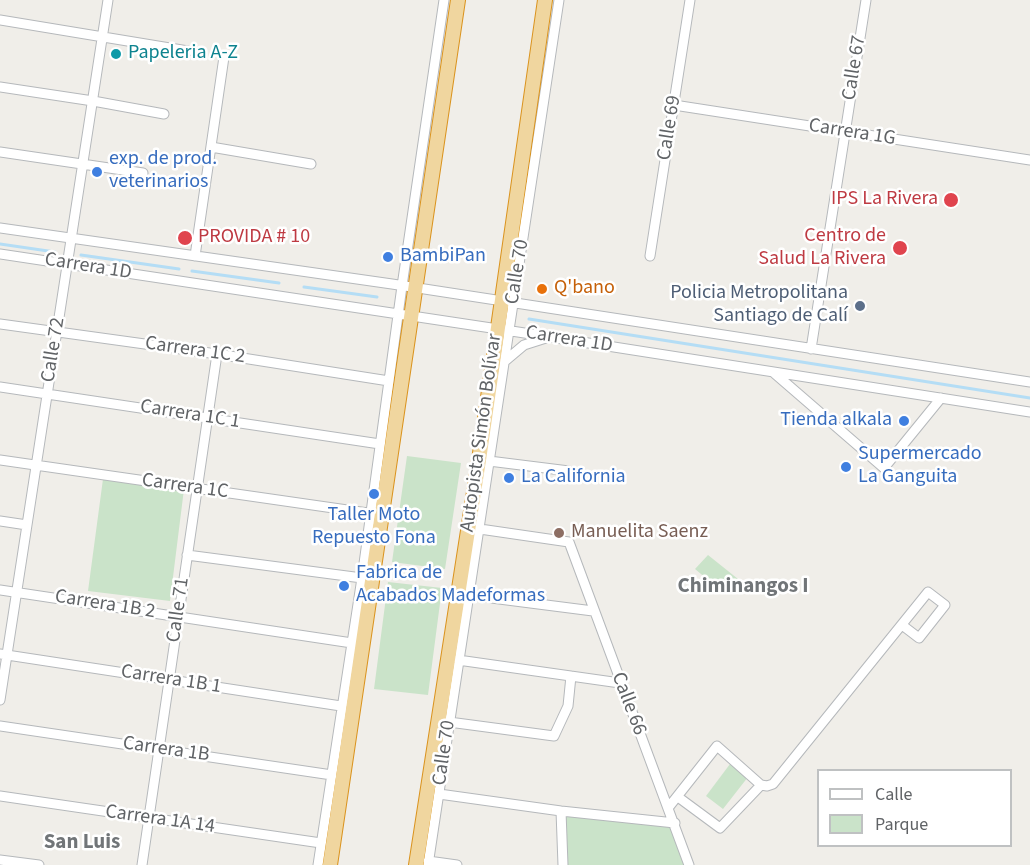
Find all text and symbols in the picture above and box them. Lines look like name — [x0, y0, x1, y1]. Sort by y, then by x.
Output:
street label: Calle 67 — [838, 34, 872, 102]
place label: Papeleria A-Z — [128, 42, 238, 66]
marker: Papeleria A-Z — [109, 47, 123, 61]
street label: Calle 69 — [653, 94, 687, 162]
street label: Carrera 1G — [807, 114, 897, 152]
place label: exp. de prod. veterinarios — [109, 148, 217, 195]
marker: exp. de prod. veterinarios — [90, 165, 104, 179]
place label: IPS La Rivera — [831, 188, 938, 212]
marker: IPS La Rivera — [942, 191, 960, 209]
place label: Centro de Salud La Rivera — [758, 225, 886, 272]
place label: PROVIDA # 10 — [198, 226, 310, 250]
marker: PROVIDA # 10 — [176, 229, 194, 247]
street label: Calle 70 — [501, 238, 535, 306]
marker: Centro de Salud La Rivera — [891, 239, 909, 257]
place label: BambiPan — [400, 245, 486, 269]
street label: Carrera 1D — [43, 248, 133, 286]
marker: BambiPan — [381, 250, 395, 264]
place label: Q'bano — [554, 277, 615, 301]
marker: Q'bano — [535, 282, 549, 296]
place label: Policia Metropolitana Santiago de Calí — [670, 282, 848, 329]
marker: Policia Metropolitana Santiago de Calí — [853, 299, 867, 313]
street label: Calle 72 — [37, 316, 71, 384]
street label: Carrera 1D — [524, 321, 614, 359]
street label: Carrera 1C 2 — [143, 332, 247, 370]
street label: Autopista Simón Bolívar — [456, 332, 508, 534]
street label: Carrera 1C 1 — [138, 395, 242, 435]
place label: Tienda alkala — [780, 409, 892, 433]
marker: Tienda alkala — [897, 414, 911, 428]
place label: Supermercado La Ganguita — [858, 443, 982, 490]
marker: Supermercado La Ganguita — [839, 460, 853, 474]
place label: La California — [521, 466, 626, 490]
street label: Carrera 1C — [140, 469, 230, 505]
marker: La California — [502, 471, 516, 485]
marker: Taller Moto Repuesto Fona — [367, 487, 381, 501]
place label: Taller Moto Repuesto Fona — [312, 504, 436, 551]
place label: Manuelita Saenz — [571, 521, 708, 545]
marker: Manuelita Saenz — [552, 526, 566, 540]
place label: Fabrica de Acabados Madeformas — [356, 562, 545, 609]
district label: Chiminangos I — [677, 574, 809, 600]
street label: Calle 71 — [163, 576, 195, 644]
marker: Fabrica de Acabados Madeformas — [337, 579, 351, 593]
street label: Carrera 1B 2 — [53, 585, 157, 625]
street label: Carrera 1B 1 — [119, 660, 223, 700]
street label: Calle 66 — [605, 669, 651, 739]
street label: Calle 70 — [429, 719, 461, 787]
street label: Carrera 1B — [121, 732, 211, 768]
legend — [817, 769, 1012, 847]
text: Calle — [875, 782, 912, 807]
street label: Carrera 1A 14 — [104, 800, 216, 840]
text: Parque — [875, 812, 928, 837]
district label: San Luis — [44, 830, 120, 856]

